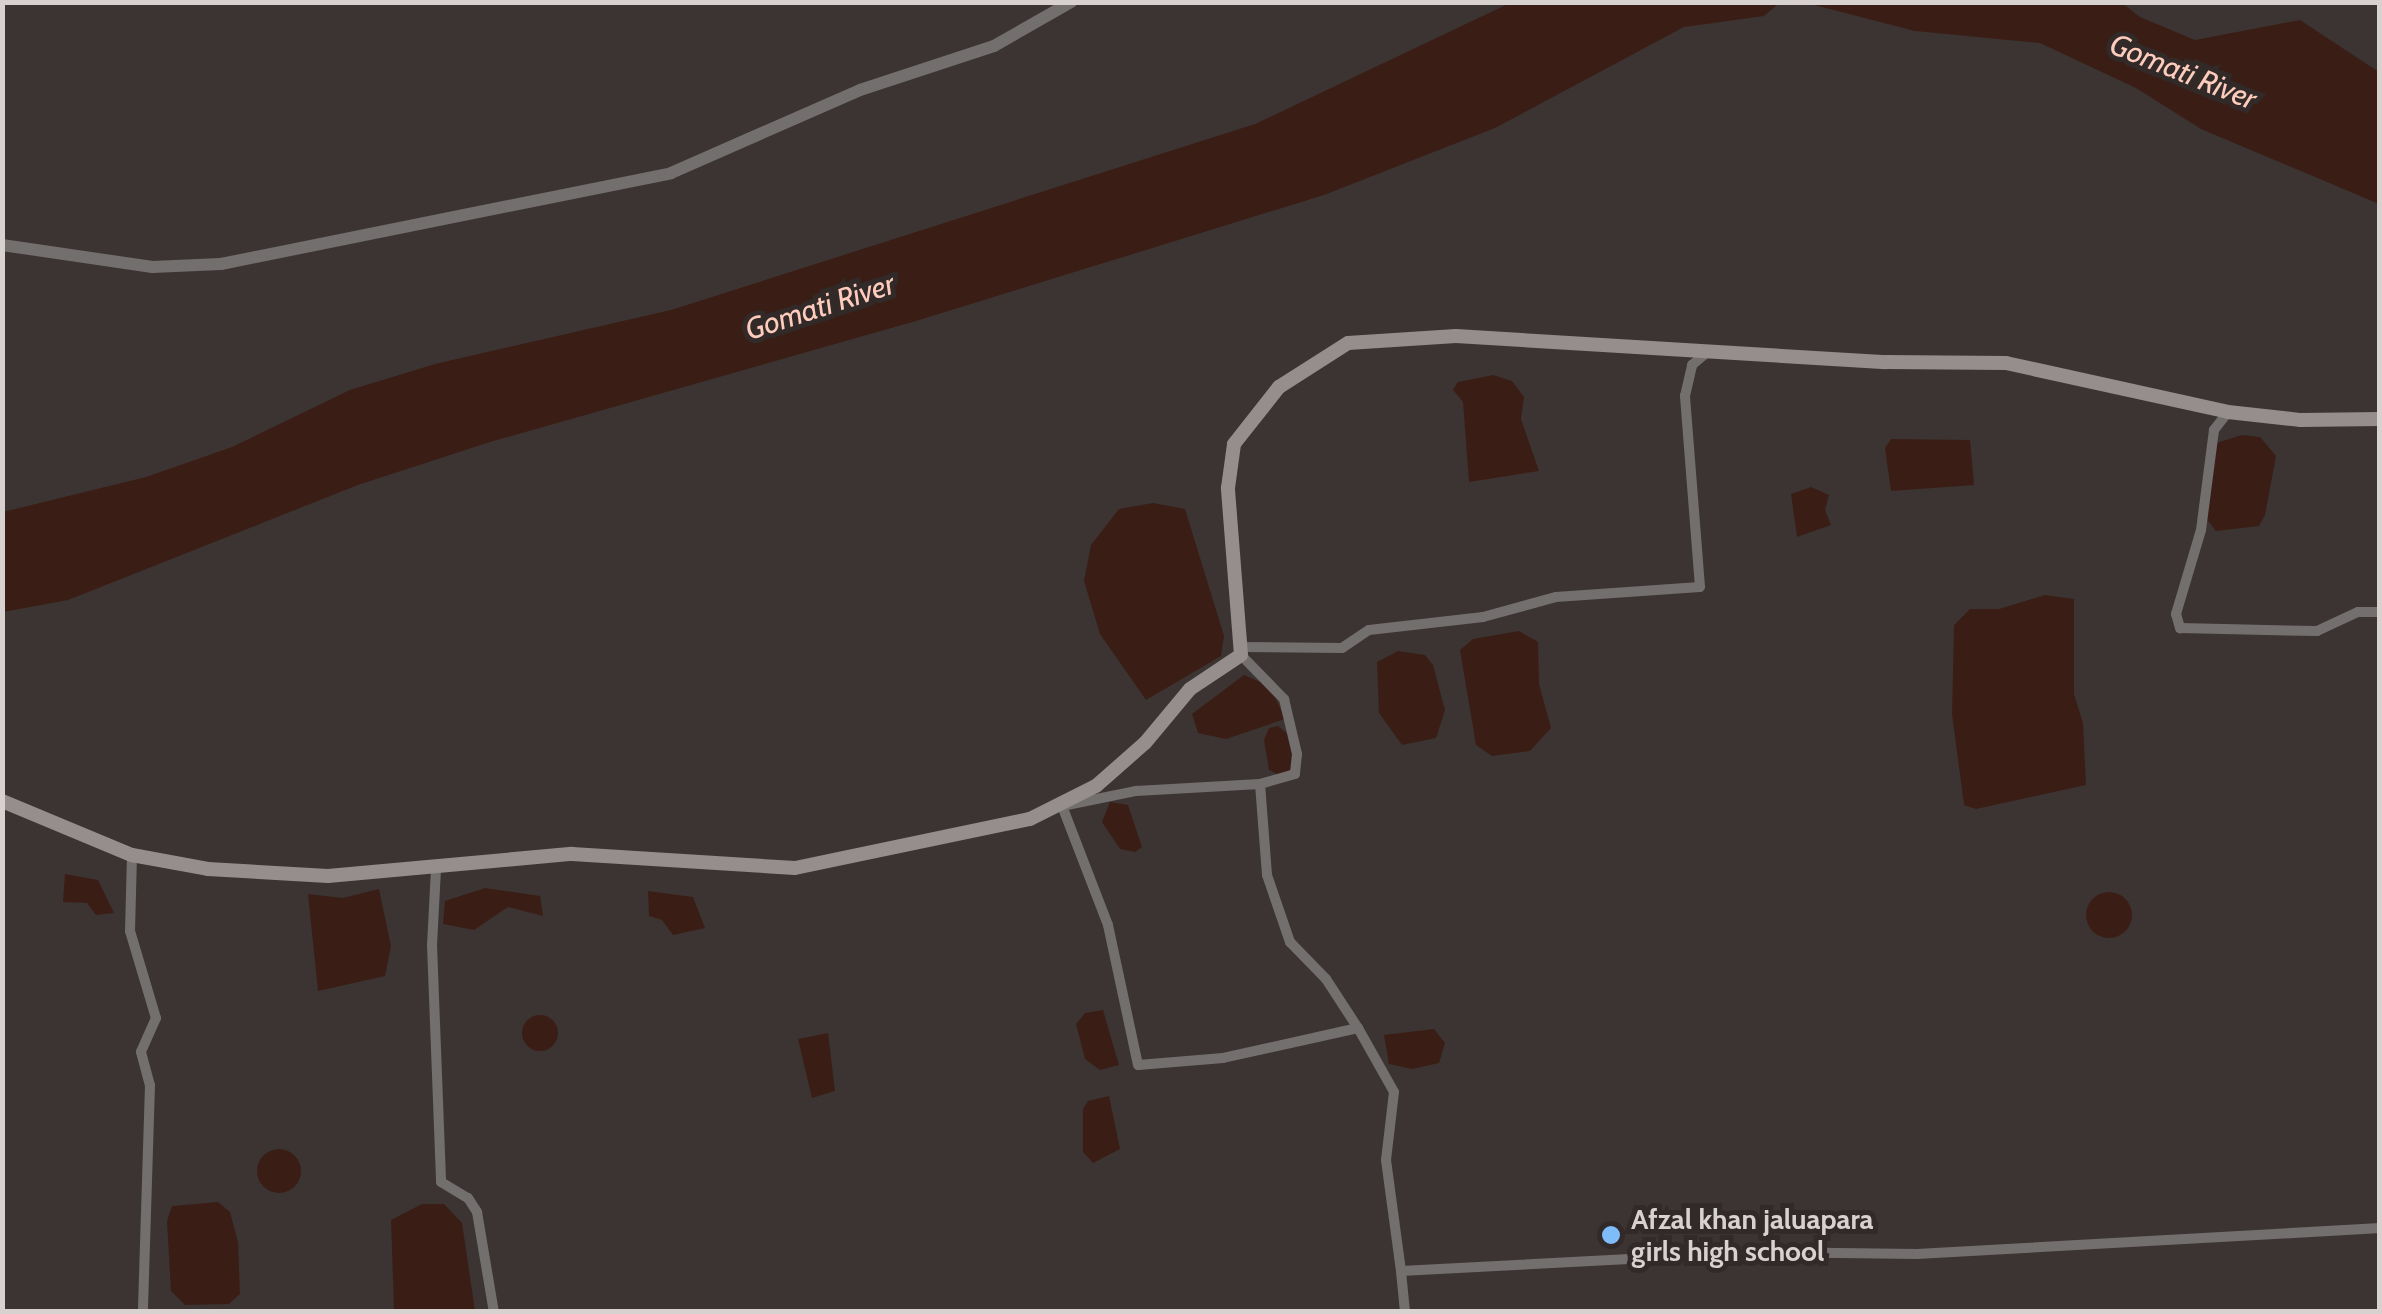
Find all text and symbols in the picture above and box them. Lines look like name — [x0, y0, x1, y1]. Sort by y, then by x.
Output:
water label: Gomati River — [2104, 26, 2262, 118]
water label: Gomati River — [741, 266, 899, 348]
place label: Afzal khan jaluapara girls high school — [1631, 1202, 1873, 1268]
marker: Afzal khan jaluapara girls high school — [1600, 1224, 1622, 1246]

